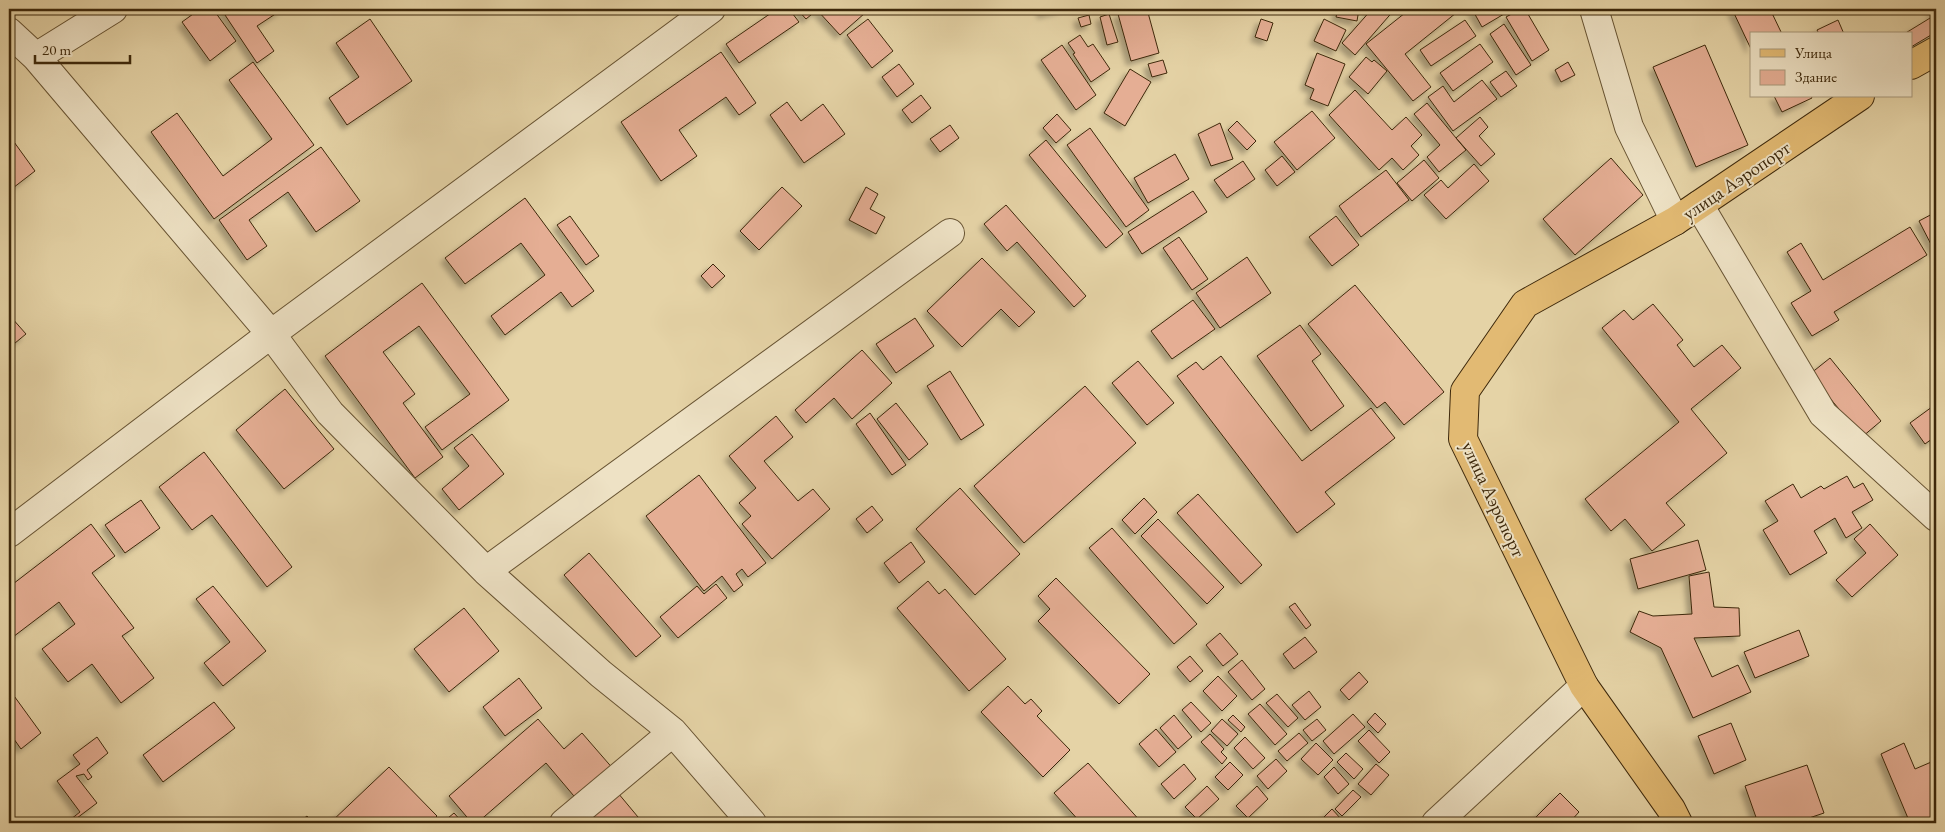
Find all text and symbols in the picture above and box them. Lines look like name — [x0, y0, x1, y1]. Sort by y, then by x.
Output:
scale bar — [35, 32, 130, 64]
legend — [1750, 32, 1912, 98]
text: 20 m — [42, 40, 71, 59]
text: Улица — [1794, 43, 1832, 62]
text: Здание — [1795, 67, 1837, 86]
street label: улица Аэропорт — [1677, 135, 1795, 226]
street label: улица Аэропорт — [1456, 437, 1531, 561]

